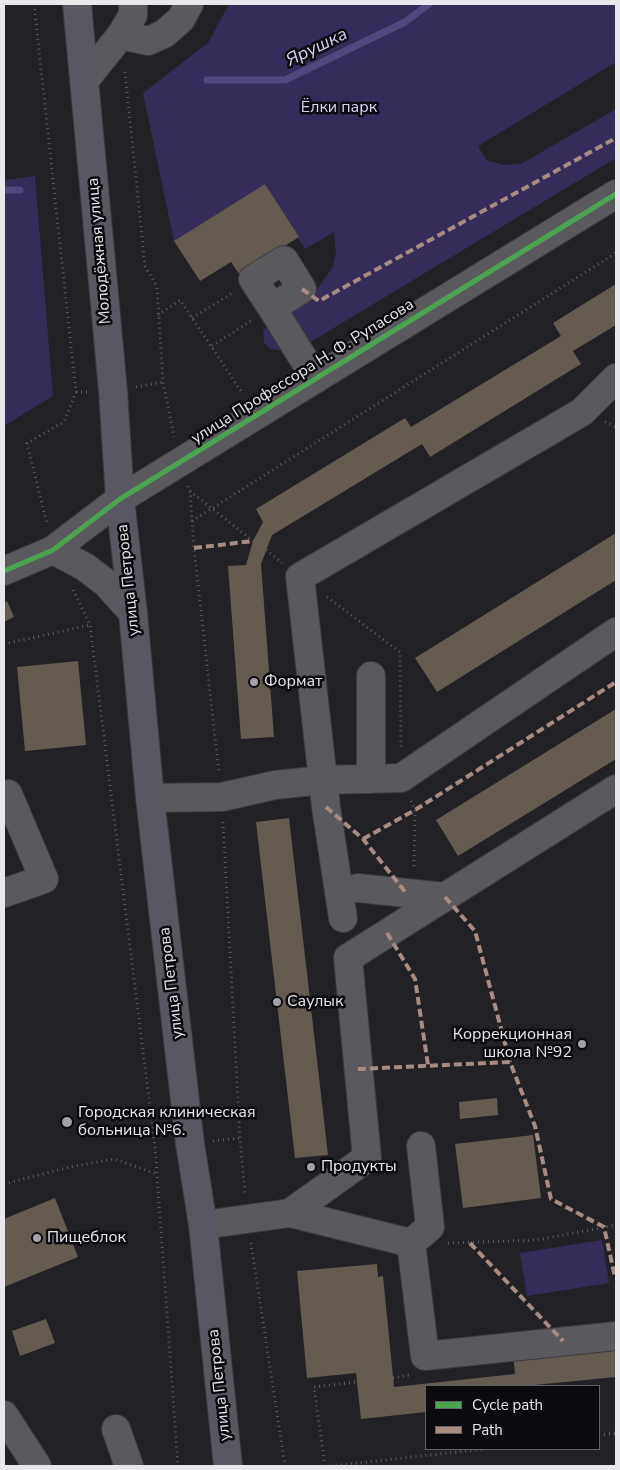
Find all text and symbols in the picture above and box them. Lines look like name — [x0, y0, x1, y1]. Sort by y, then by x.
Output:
water label: Ярушка — [283, 24, 351, 72]
park label: Ёлки парк — [301, 98, 377, 118]
street label: Молодёжная улица — [84, 177, 116, 325]
street label: улица Профессора Н. Ф. Рупасова — [188, 295, 418, 449]
street label: улица Петрова — [114, 523, 144, 637]
place label: Формат — [264, 672, 322, 692]
marker: Формат — [248, 676, 260, 688]
street label: улица Петрова — [156, 926, 188, 1040]
place label: Саулык — [287, 992, 343, 1012]
marker: Саулык — [271, 996, 283, 1008]
place label: Коррекционная школа №92 — [453, 1025, 572, 1063]
marker: Коррекционная школа №92 — [576, 1038, 588, 1050]
place label: Городская клиническая больница №6. — [78, 1103, 256, 1141]
marker: Городская клиническая больница №6. — [60, 1115, 74, 1129]
place label: Продукты — [321, 1157, 397, 1177]
marker: Продукты — [305, 1161, 317, 1173]
place label: Пищеблок — [47, 1228, 126, 1248]
marker: Пищеблок — [31, 1232, 43, 1244]
street label: улица Петрова — [205, 1328, 235, 1442]
legend — [425, 1385, 600, 1450]
text: Cycle path — [472, 1395, 543, 1415]
text: Path — [472, 1420, 503, 1440]

